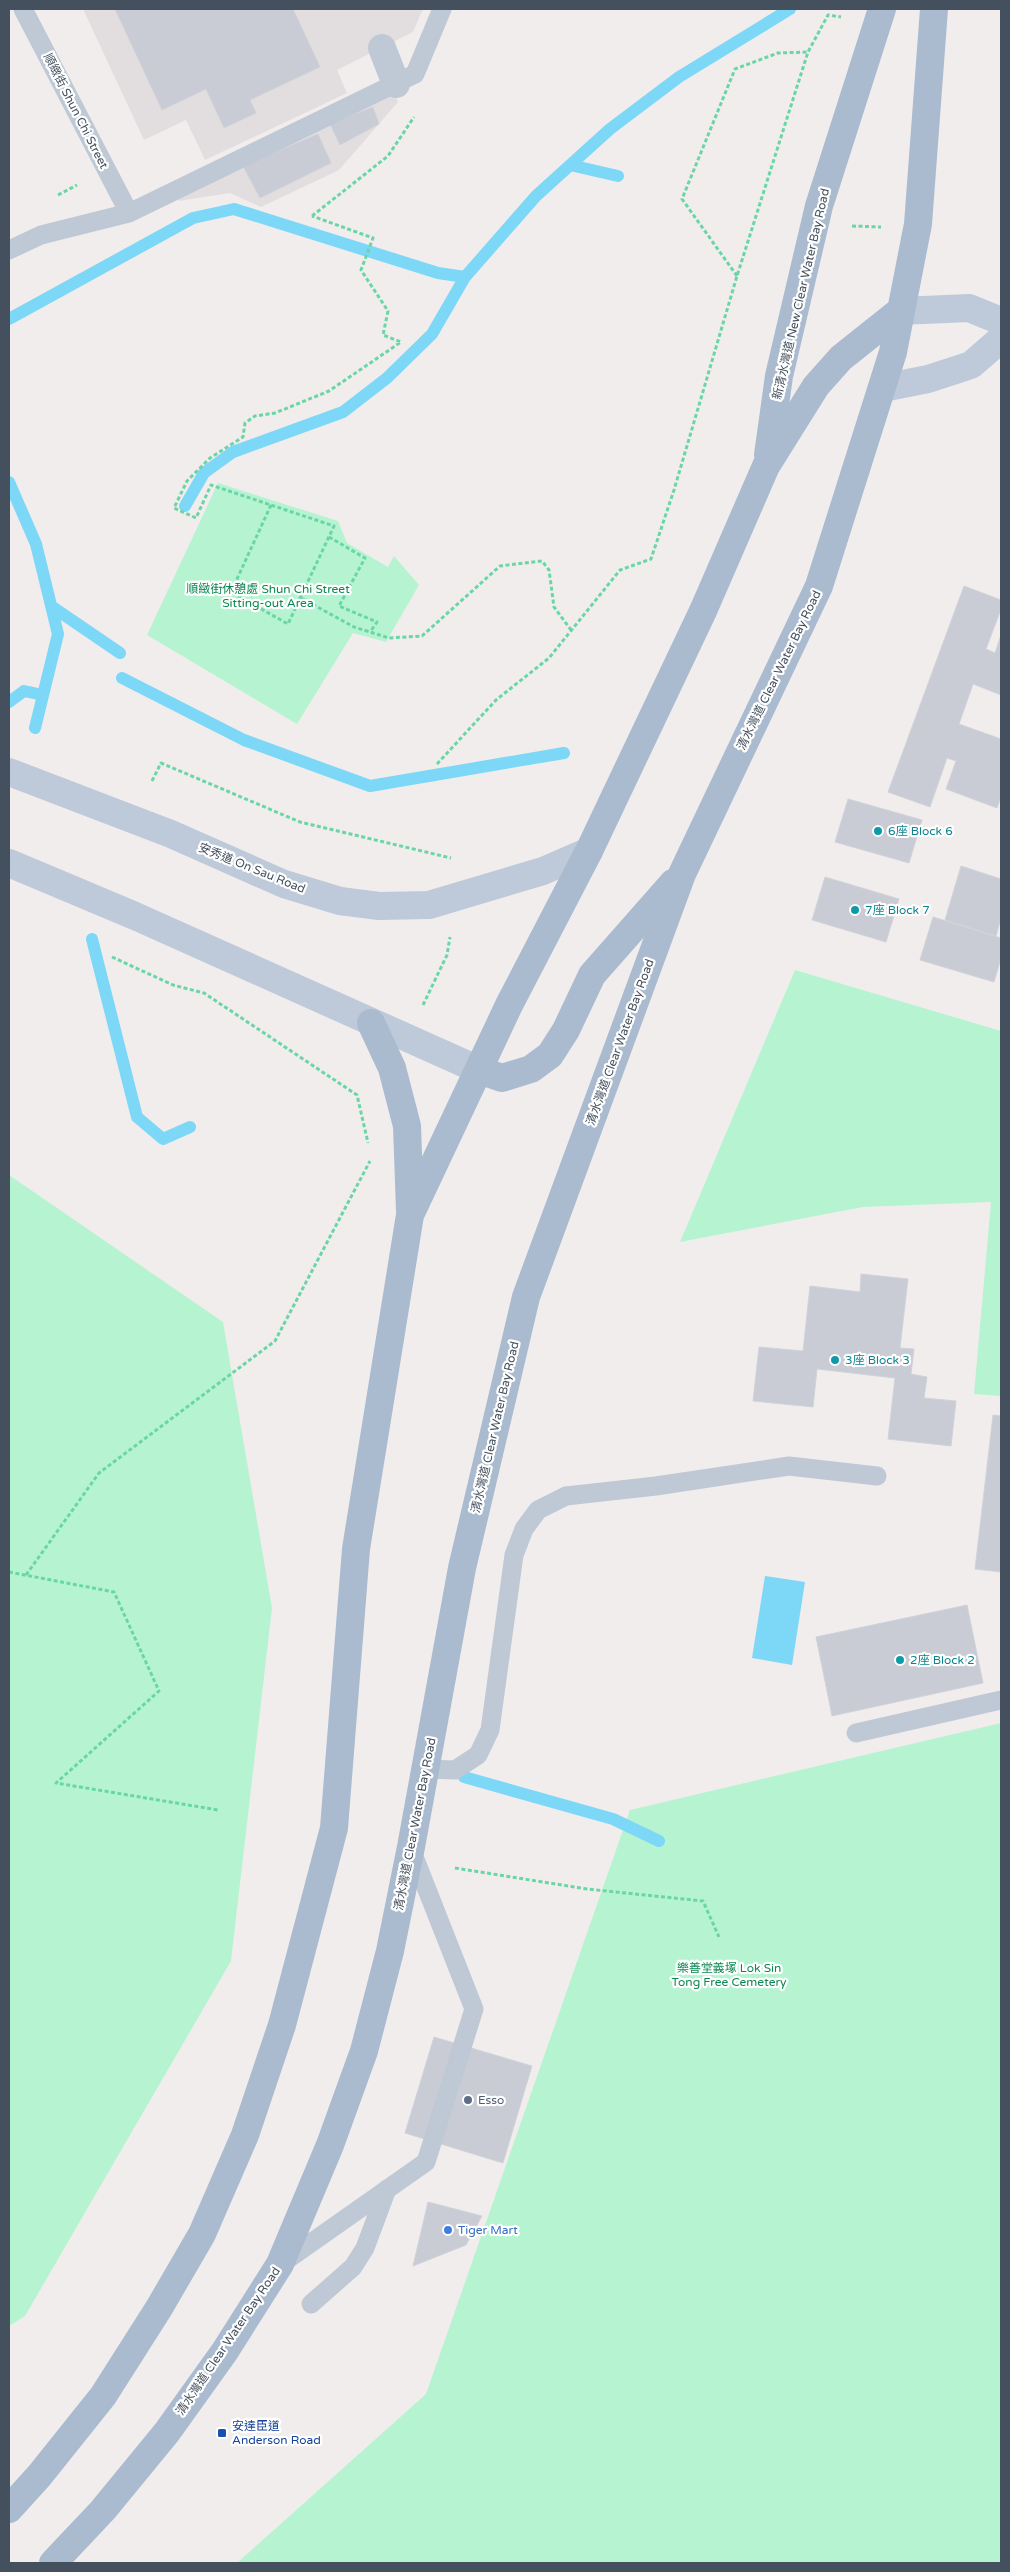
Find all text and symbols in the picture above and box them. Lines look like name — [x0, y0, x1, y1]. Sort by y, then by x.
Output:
street label: 順緻街 Shun Chi Street — [41, 51, 111, 171]
street label: 新清水灣道 New Clear Water Bay Road — [770, 187, 832, 401]
park label: 順緻街休憩處 Shun Chi Street Sitting-out Area — [186, 582, 350, 610]
street label: 清水灣道 Clear Water Bay Road — [734, 588, 824, 752]
place label: 6座 Block 6 — [888, 824, 953, 838]
marker: 6座 Block 6 — [872, 825, 884, 837]
street label: 安秀道 On Sau Road — [197, 840, 307, 896]
place label: 7座 Block 7 — [865, 903, 930, 917]
marker: 7座 Block 7 — [849, 904, 861, 916]
street label: 清水灣道 Clear Water Bay Road — [583, 957, 657, 1127]
street label: 清水灣道 Clear Water Bay Road — [468, 1340, 522, 1514]
place label: 3座 Block 3 — [845, 1353, 910, 1367]
marker: 3座 Block 3 — [829, 1354, 841, 1366]
place label: 2座 Block 2 — [910, 1653, 975, 1667]
marker: 2座 Block 2 — [894, 1654, 906, 1666]
street label: 清水灣道 Clear Water Bay Road — [391, 1736, 439, 1912]
park label: 樂善堂義塚 Lok Sin Tong Free Cemetery — [671, 1961, 787, 1989]
place label: Esso — [478, 2093, 504, 2107]
marker: Esso — [462, 2094, 474, 2106]
place label: Tiger Mart — [458, 2223, 518, 2237]
marker: Tiger Mart — [442, 2224, 454, 2236]
street label: 清水灣道 Clear Water Bay Road — [173, 2264, 283, 2418]
place label: 安達臣道 Anderson Road — [232, 2419, 321, 2447]
marker: 安達臣道 Anderson Road — [216, 2427, 228, 2439]

